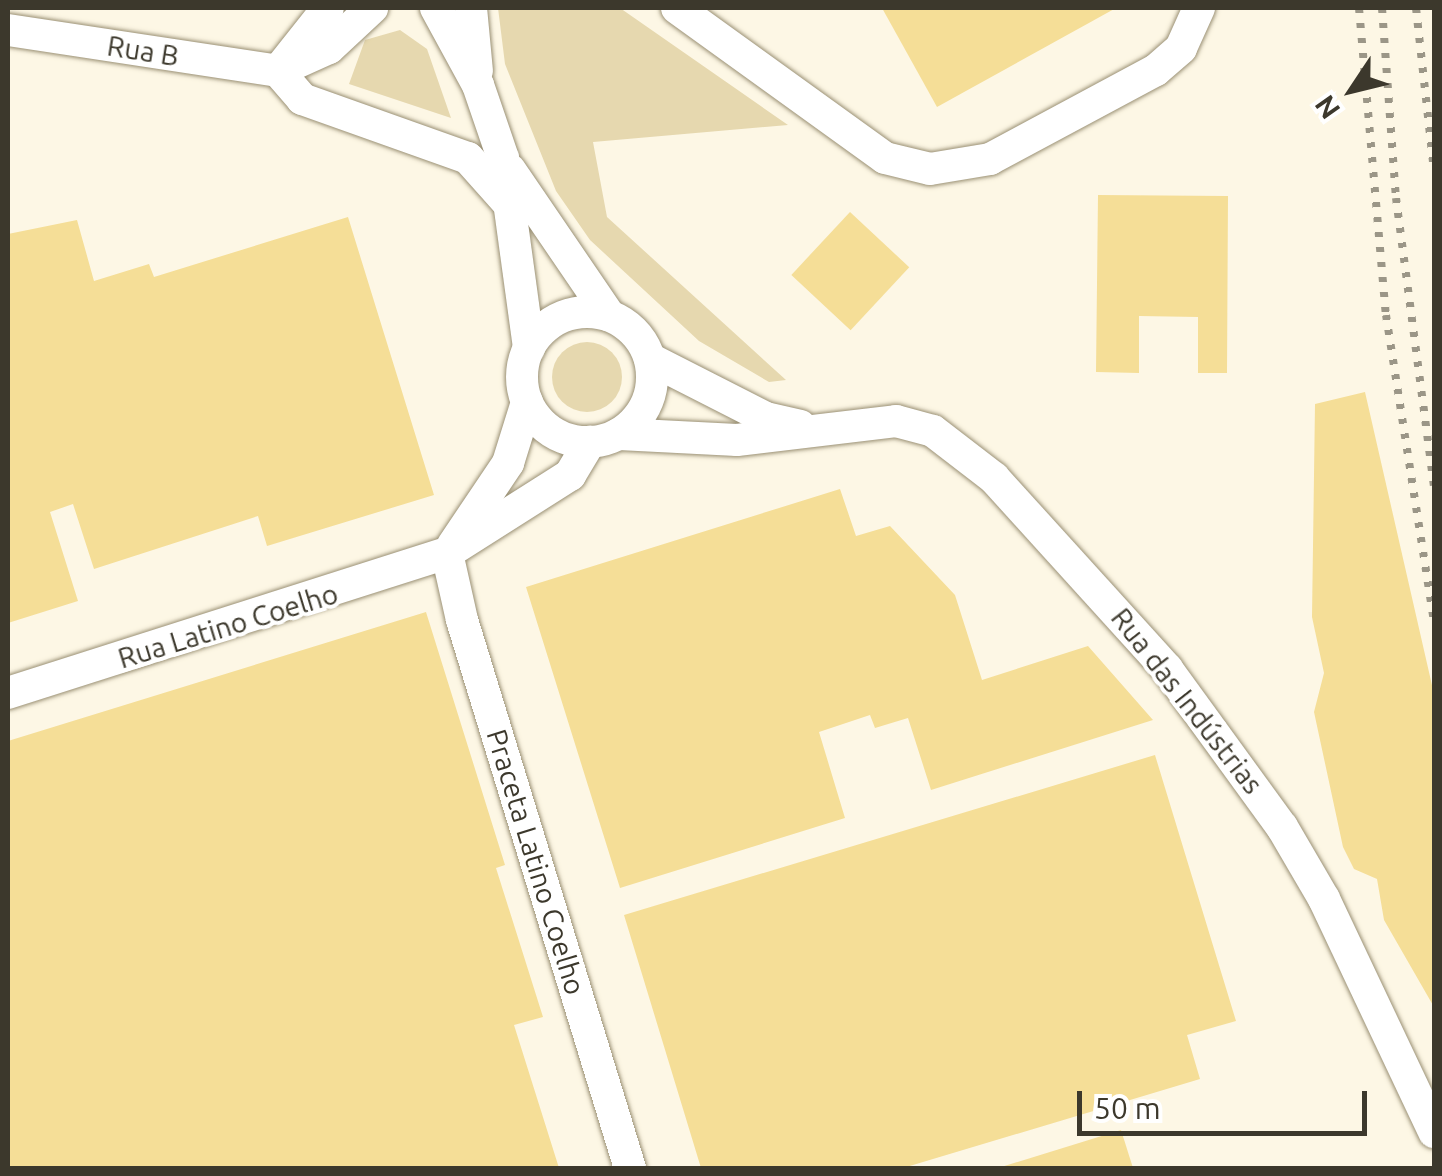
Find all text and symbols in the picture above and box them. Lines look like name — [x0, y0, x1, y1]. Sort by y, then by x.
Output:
street label: Rua B — [105, 29, 181, 73]
north arrow — [1302, 40, 1402, 140]
text: N — [1308, 90, 1346, 125]
street label: Rua Latino Coelho — [114, 577, 342, 675]
street label: Rua das Indústrias — [1104, 602, 1270, 800]
street label: Praceta Latino Coelho — [480, 725, 592, 999]
scale bar — [1082, 1071, 1372, 1133]
text: 50 m — [1094, 1091, 1161, 1125]

